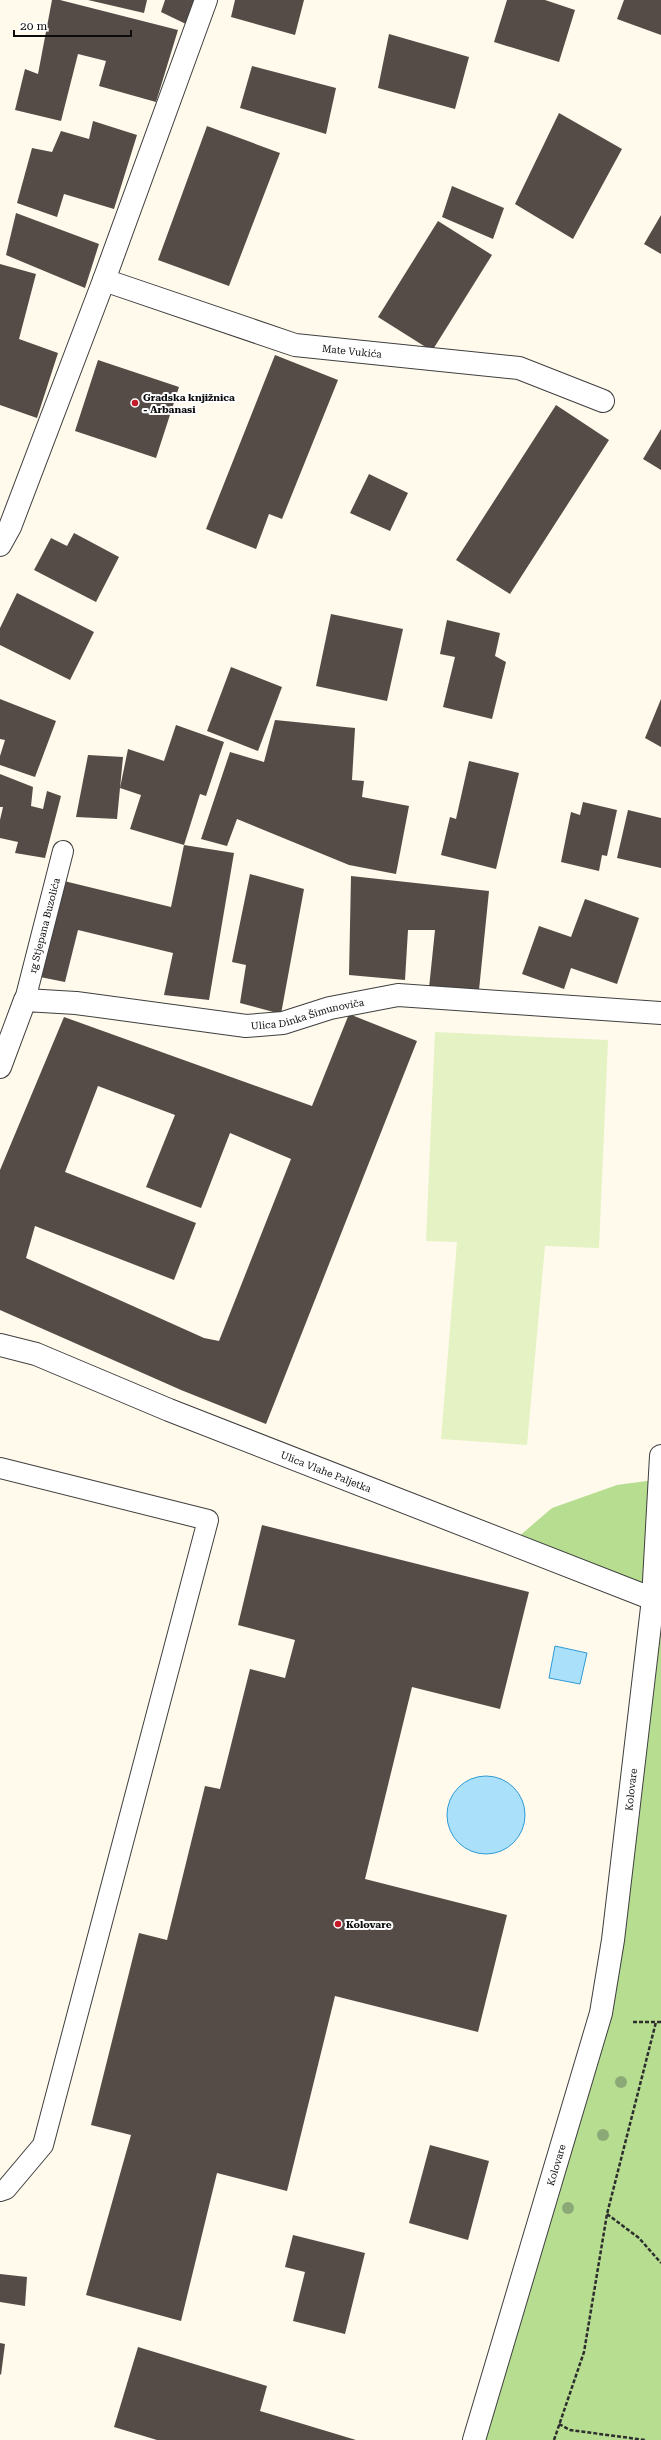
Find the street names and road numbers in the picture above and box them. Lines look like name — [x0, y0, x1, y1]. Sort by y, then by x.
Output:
street label: Mate Vukića — [321, 343, 383, 360]
street label: rg Stjepana Buzolića — [27, 876, 62, 974]
street label: Ulica Dinka Šimunoviča — [250, 996, 366, 1032]
street label: Ulica Vlahe Paljetka — [279, 1449, 373, 1495]
street label: Kolovare — [623, 1767, 639, 1811]
street label: Kolovare — [545, 2142, 568, 2187]

